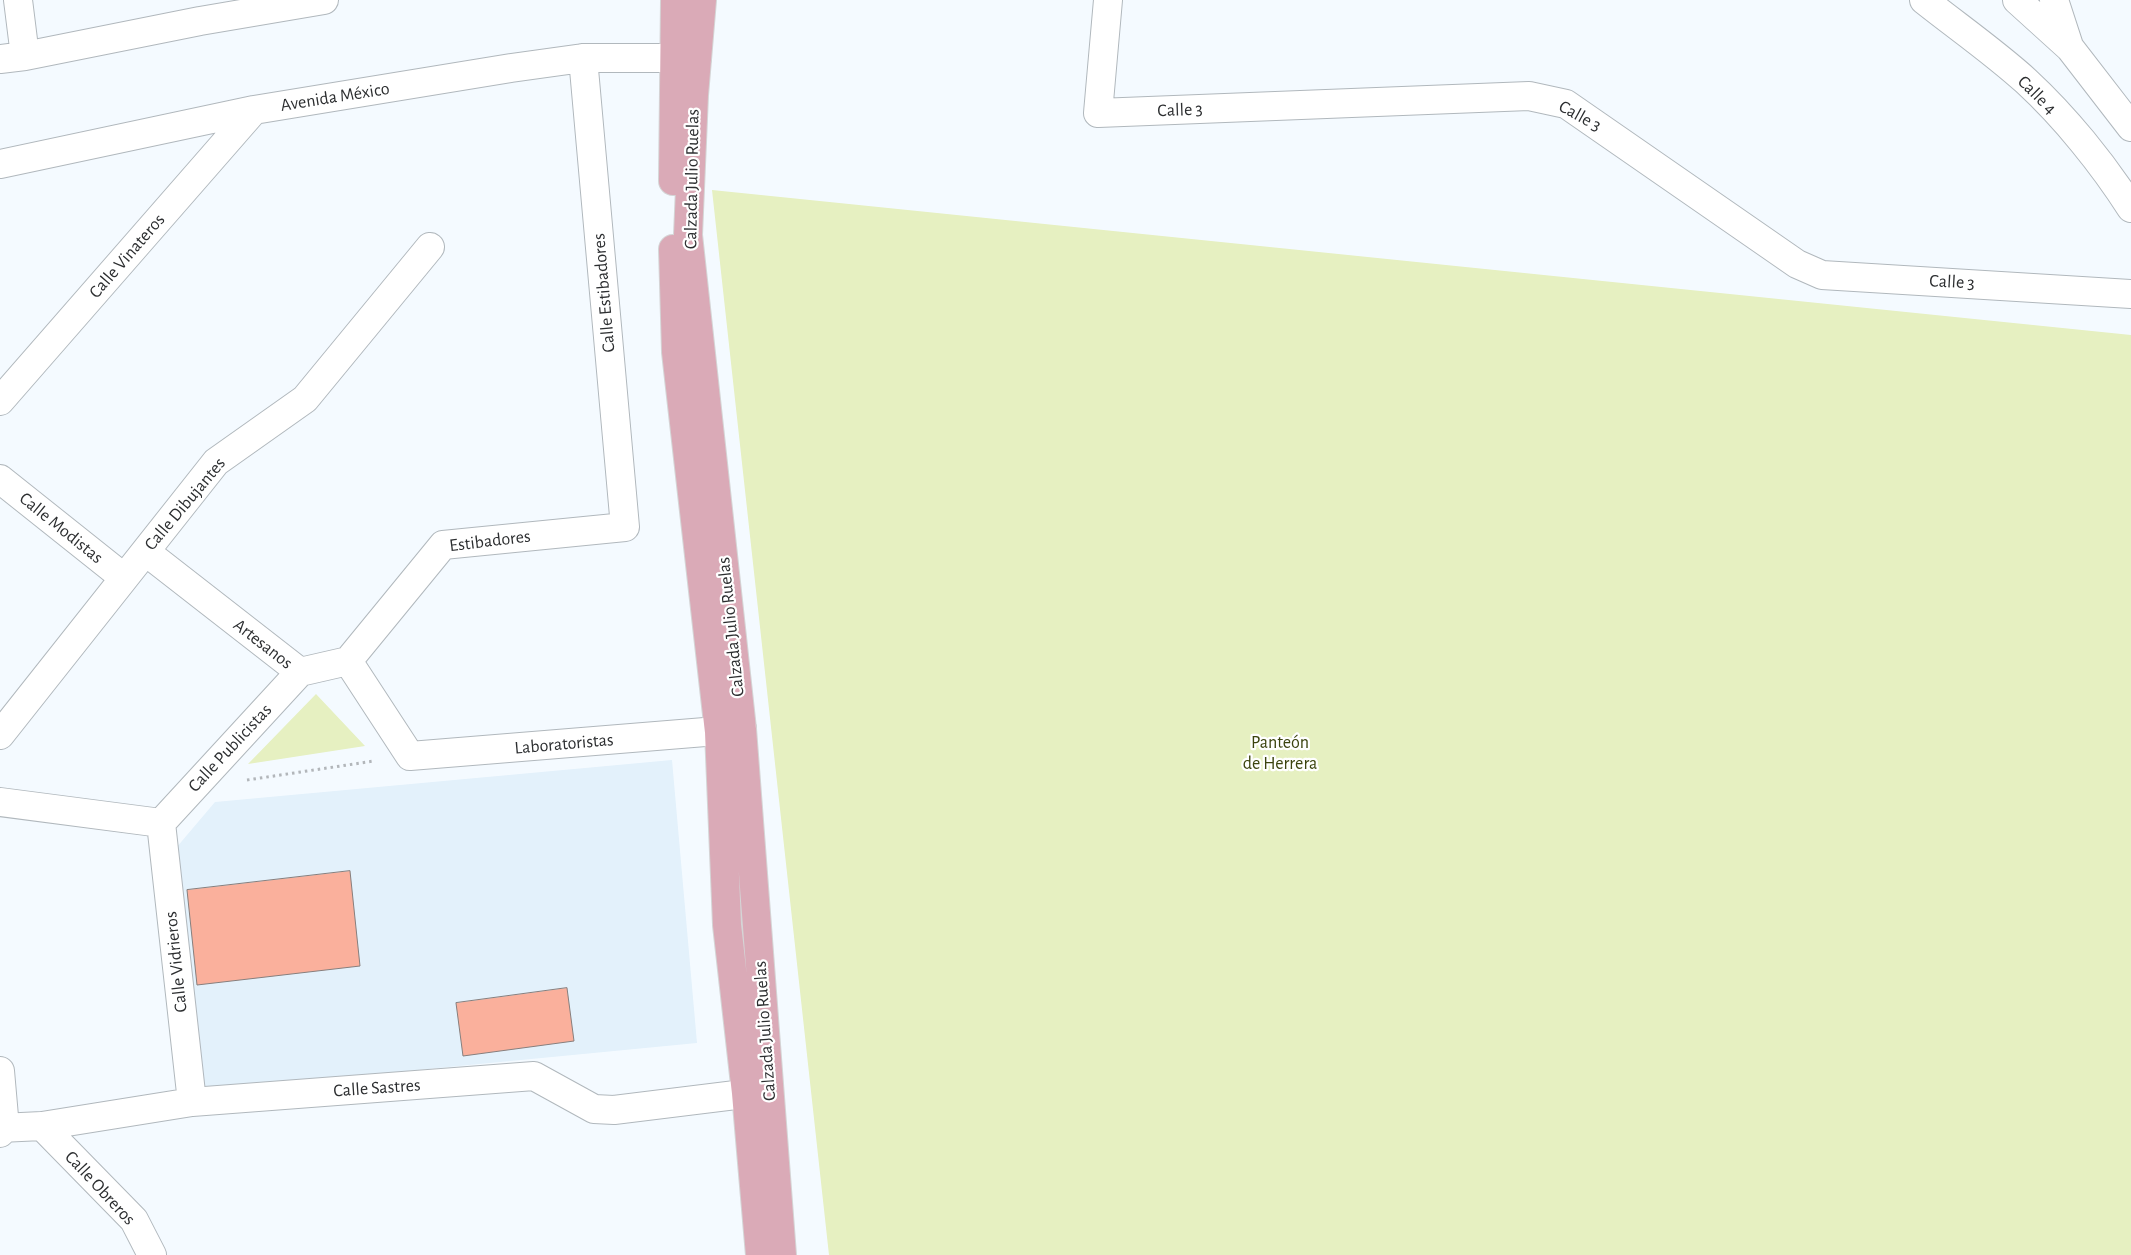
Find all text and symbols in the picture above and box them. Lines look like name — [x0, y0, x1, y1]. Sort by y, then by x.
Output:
street label: Calle 4 — [2013, 71, 2061, 119]
street label: Avenida México — [279, 78, 391, 116]
street label: Calle 3 — [1555, 96, 1605, 136]
street label: Calle 3 — [1157, 98, 1203, 122]
street label: Calzada Julio Ruelas — [680, 109, 704, 249]
street label: Calle Vinateros — [84, 209, 170, 303]
street label: Calle Estibadores — [588, 233, 620, 353]
street label: Calle 3 — [1929, 270, 1975, 294]
street label: Calle Dibujantes — [140, 453, 230, 555]
street label: Calle Modistas — [15, 488, 107, 568]
street label: Estibadores — [448, 525, 532, 557]
street label: Calzada Julio Ruelas — [713, 556, 749, 698]
street label: Artesanos — [229, 614, 297, 674]
street label: Calle Publicistas — [184, 699, 276, 797]
street label: Laboratoristas — [514, 729, 614, 759]
park label: Panteón de Herrera — [1243, 732, 1317, 774]
street label: Calle Vidrieros — [160, 910, 192, 1014]
street label: Calzada Julio Ruelas — [749, 960, 781, 1102]
street label: Calle Sastres — [333, 1074, 421, 1102]
street label: Calle Obreros — [60, 1146, 140, 1230]

